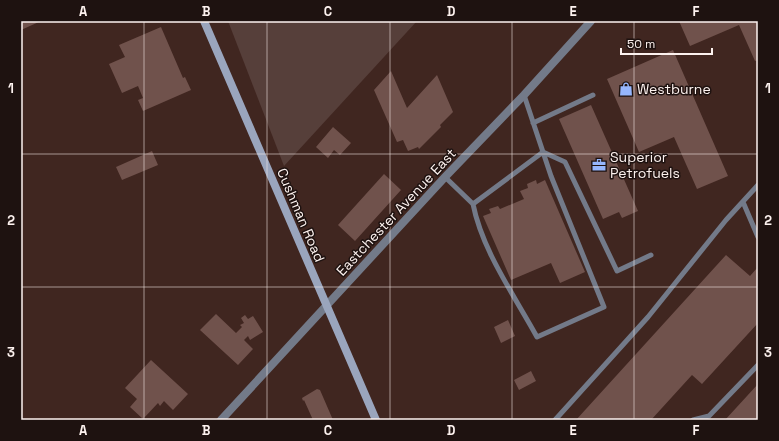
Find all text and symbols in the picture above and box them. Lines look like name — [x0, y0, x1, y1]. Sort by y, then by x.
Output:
text: A — [79, 3, 88, 20]
text: B — [202, 3, 211, 20]
text: C — [324, 3, 332, 20]
text: D — [447, 3, 456, 20]
text: E — [569, 3, 577, 20]
text: F — [693, 3, 700, 20]
scale bar — [621, 30, 712, 56]
text: 50 m — [627, 36, 655, 52]
text: 1 — [8, 80, 14, 97]
place label: Westburne — [637, 80, 711, 98]
text: 1 — [765, 80, 771, 97]
shop icon: Westburne — [618, 81, 634, 97]
street label: Eastchester Avenue East — [332, 145, 460, 279]
place label: Superior Petrofuels — [610, 148, 680, 182]
office icon: Superior Petrofuels — [591, 157, 607, 173]
street label: Cushman Road — [273, 165, 329, 265]
text: 2 — [7, 212, 15, 229]
text: 2 — [764, 212, 772, 229]
text: 3 — [7, 344, 15, 361]
text: 3 — [764, 344, 772, 361]
text: A — [79, 422, 88, 439]
text: B — [202, 422, 211, 439]
text: C — [324, 422, 332, 439]
text: D — [447, 422, 456, 439]
text: E — [569, 422, 577, 439]
text: F — [693, 422, 700, 439]

